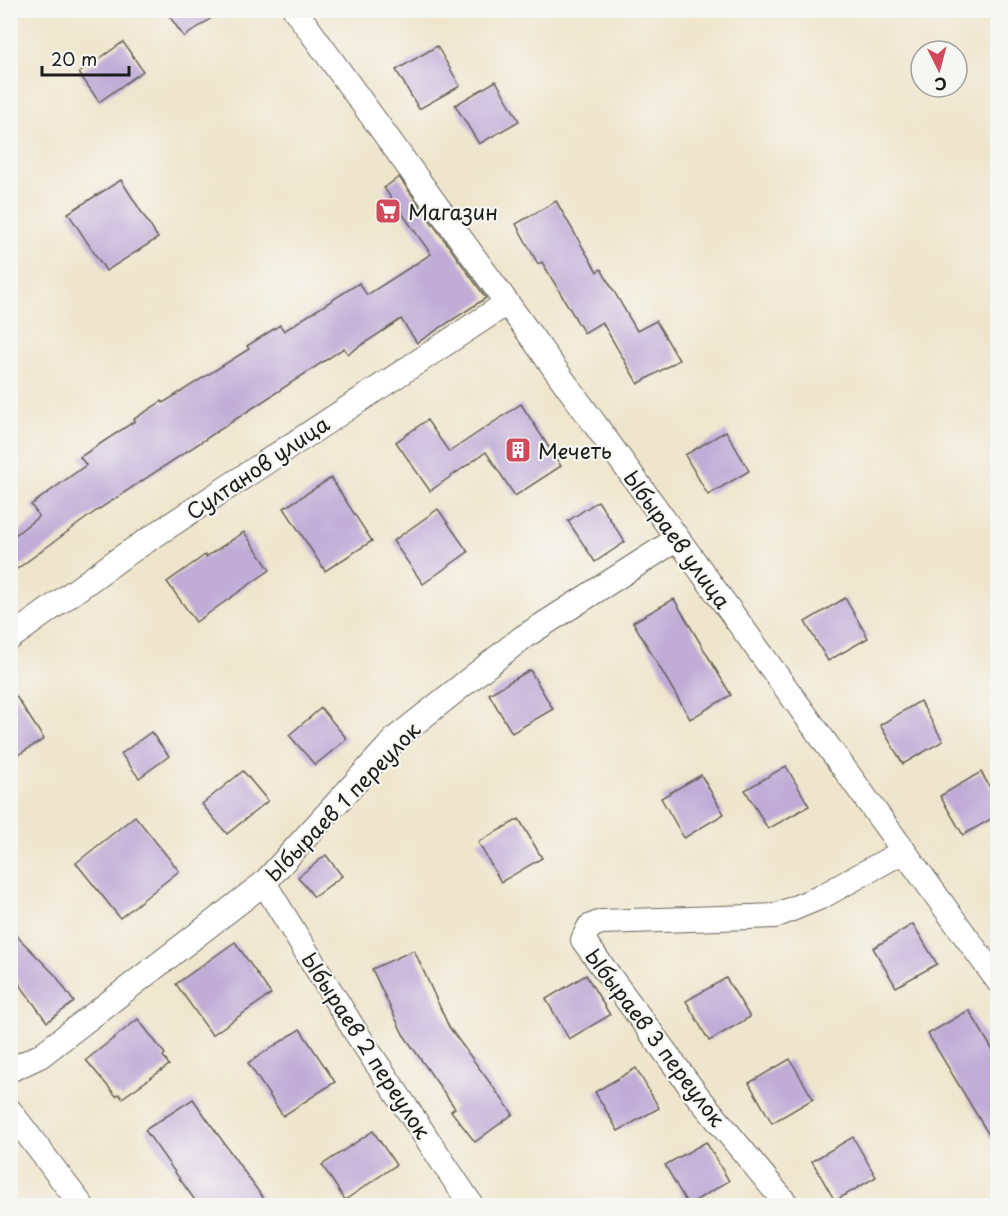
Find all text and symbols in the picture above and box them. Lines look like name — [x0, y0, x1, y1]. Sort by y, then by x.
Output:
scale bar — [42, 39, 129, 77]
north arrow — [909, 39, 969, 99]
text: 20 m — [51, 45, 97, 72]
text: С — [933, 72, 948, 97]
place label: Магазин — [408, 195, 498, 227]
supermarket icon: Магазин — [373, 196, 403, 226]
street label: Султанов улица — [179, 407, 336, 527]
place label: Мечеть — [538, 434, 612, 466]
building icon: Мечеть — [503, 435, 533, 465]
street label: Ыбыраев улица — [617, 463, 740, 616]
street label: Ыбыраев 1 переулок — [257, 714, 427, 888]
street label: Ыбыраев 3 переулок — [578, 941, 734, 1133]
street label: Ыбыраев 2 переулок — [295, 945, 440, 1145]

